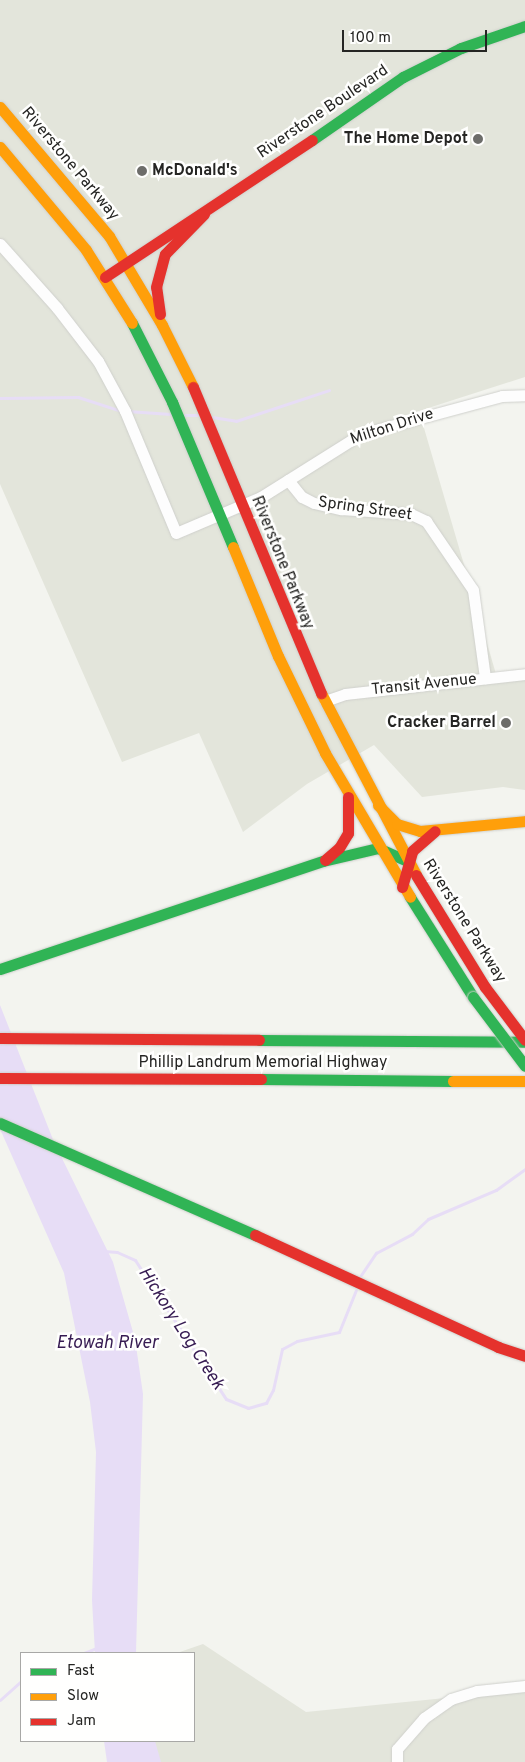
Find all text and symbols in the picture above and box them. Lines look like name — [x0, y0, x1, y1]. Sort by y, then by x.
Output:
scale bar — [345, 20, 490, 52]
text: 100 m — [350, 29, 391, 48]
street label: Riverstone Boulevard — [254, 61, 392, 163]
street label: Riverstone Parkway — [17, 103, 123, 225]
place label: The Home Depot — [344, 129, 468, 149]
marker: The Home Depot — [472, 133, 484, 145]
place label: McDonald's — [152, 161, 238, 181]
marker: McDonald's — [136, 165, 148, 177]
street label: Milton Drive — [348, 405, 436, 449]
street label: Riverstone Parkway — [246, 493, 318, 633]
street label: Spring Street — [317, 493, 413, 525]
street label: Transit Avenue — [370, 670, 478, 700]
place label: Cracker Barrel — [387, 713, 496, 733]
marker: Cracker Barrel — [500, 717, 512, 729]
street label: Riverstone Parkway — [418, 856, 510, 986]
street label: Phillip Landrum Memorial Highway — [139, 1053, 387, 1073]
water label: Hickory Log Creek — [132, 1264, 228, 1394]
water label: Etowah River — [56, 1333, 158, 1355]
legend — [20, 1652, 195, 1742]
text: Fast — [67, 1662, 95, 1681]
text: Slow — [67, 1687, 99, 1706]
text: Jam — [67, 1712, 96, 1731]

